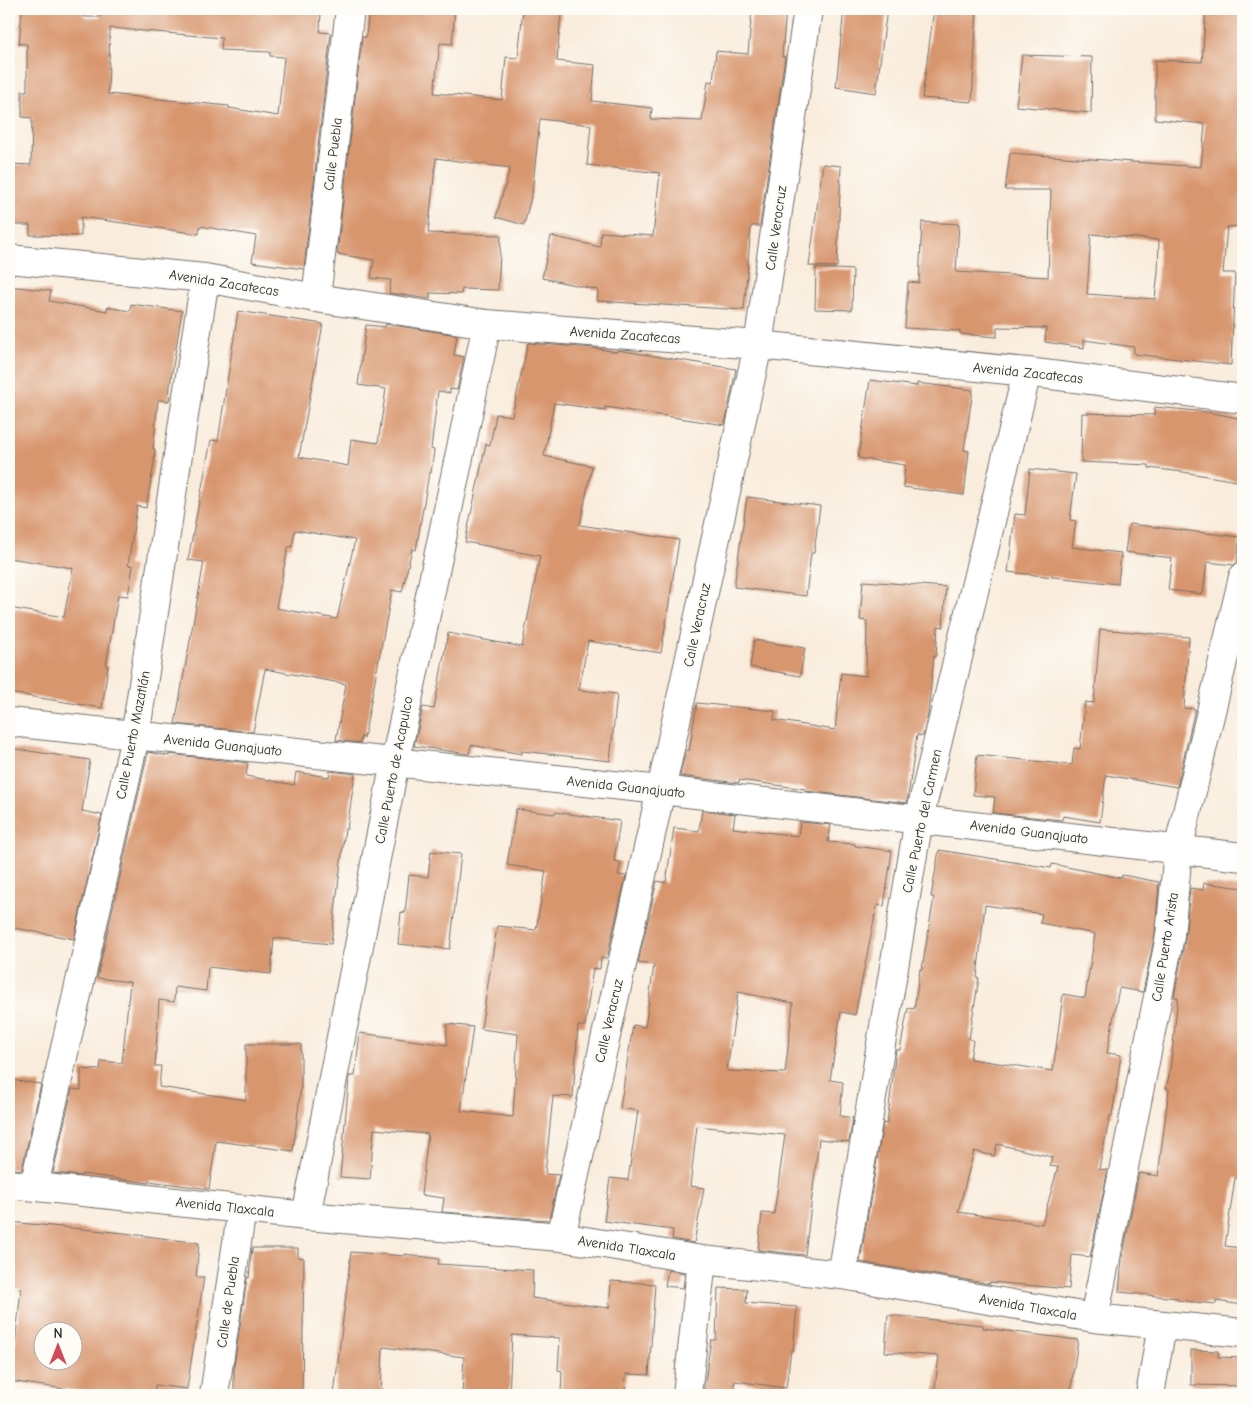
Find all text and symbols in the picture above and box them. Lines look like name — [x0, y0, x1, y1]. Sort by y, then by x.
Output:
street label: Calle Puebla — [320, 117, 346, 191]
street label: Calle Veracruz — [762, 185, 790, 271]
street label: Avenida Zacatecas — [168, 266, 280, 300]
street label: Avenida Zacatecas — [569, 323, 681, 347]
street label: Avenida Zacatecas — [972, 359, 1084, 387]
street label: Calle Veracruz — [680, 581, 714, 669]
street label: Calle Puerto Mazatlán — [112, 669, 154, 801]
street label: Calle Puerto de Acapulco — [371, 695, 417, 845]
street label: Avenida Guanajuato — [163, 730, 283, 760]
street label: Calle Puerto del Carmen — [898, 747, 946, 895]
street label: Avenida Guanajuato — [566, 772, 686, 802]
street label: Avenida Guanajuato — [969, 816, 1089, 848]
street label: Calle Puerto Arista — [1148, 891, 1182, 1003]
street label: Calle Veracruz — [591, 977, 627, 1065]
street label: Avenida Tlaxcala — [175, 1193, 275, 1221]
street label: Avenida Tlaxcala — [577, 1232, 677, 1264]
street label: Calle de Puebla — [213, 1255, 243, 1349]
street label: Avenida Tlaxcala — [978, 1290, 1078, 1324]
north arrow — [32, 1322, 82, 1372]
text: N — [53, 1325, 63, 1342]

